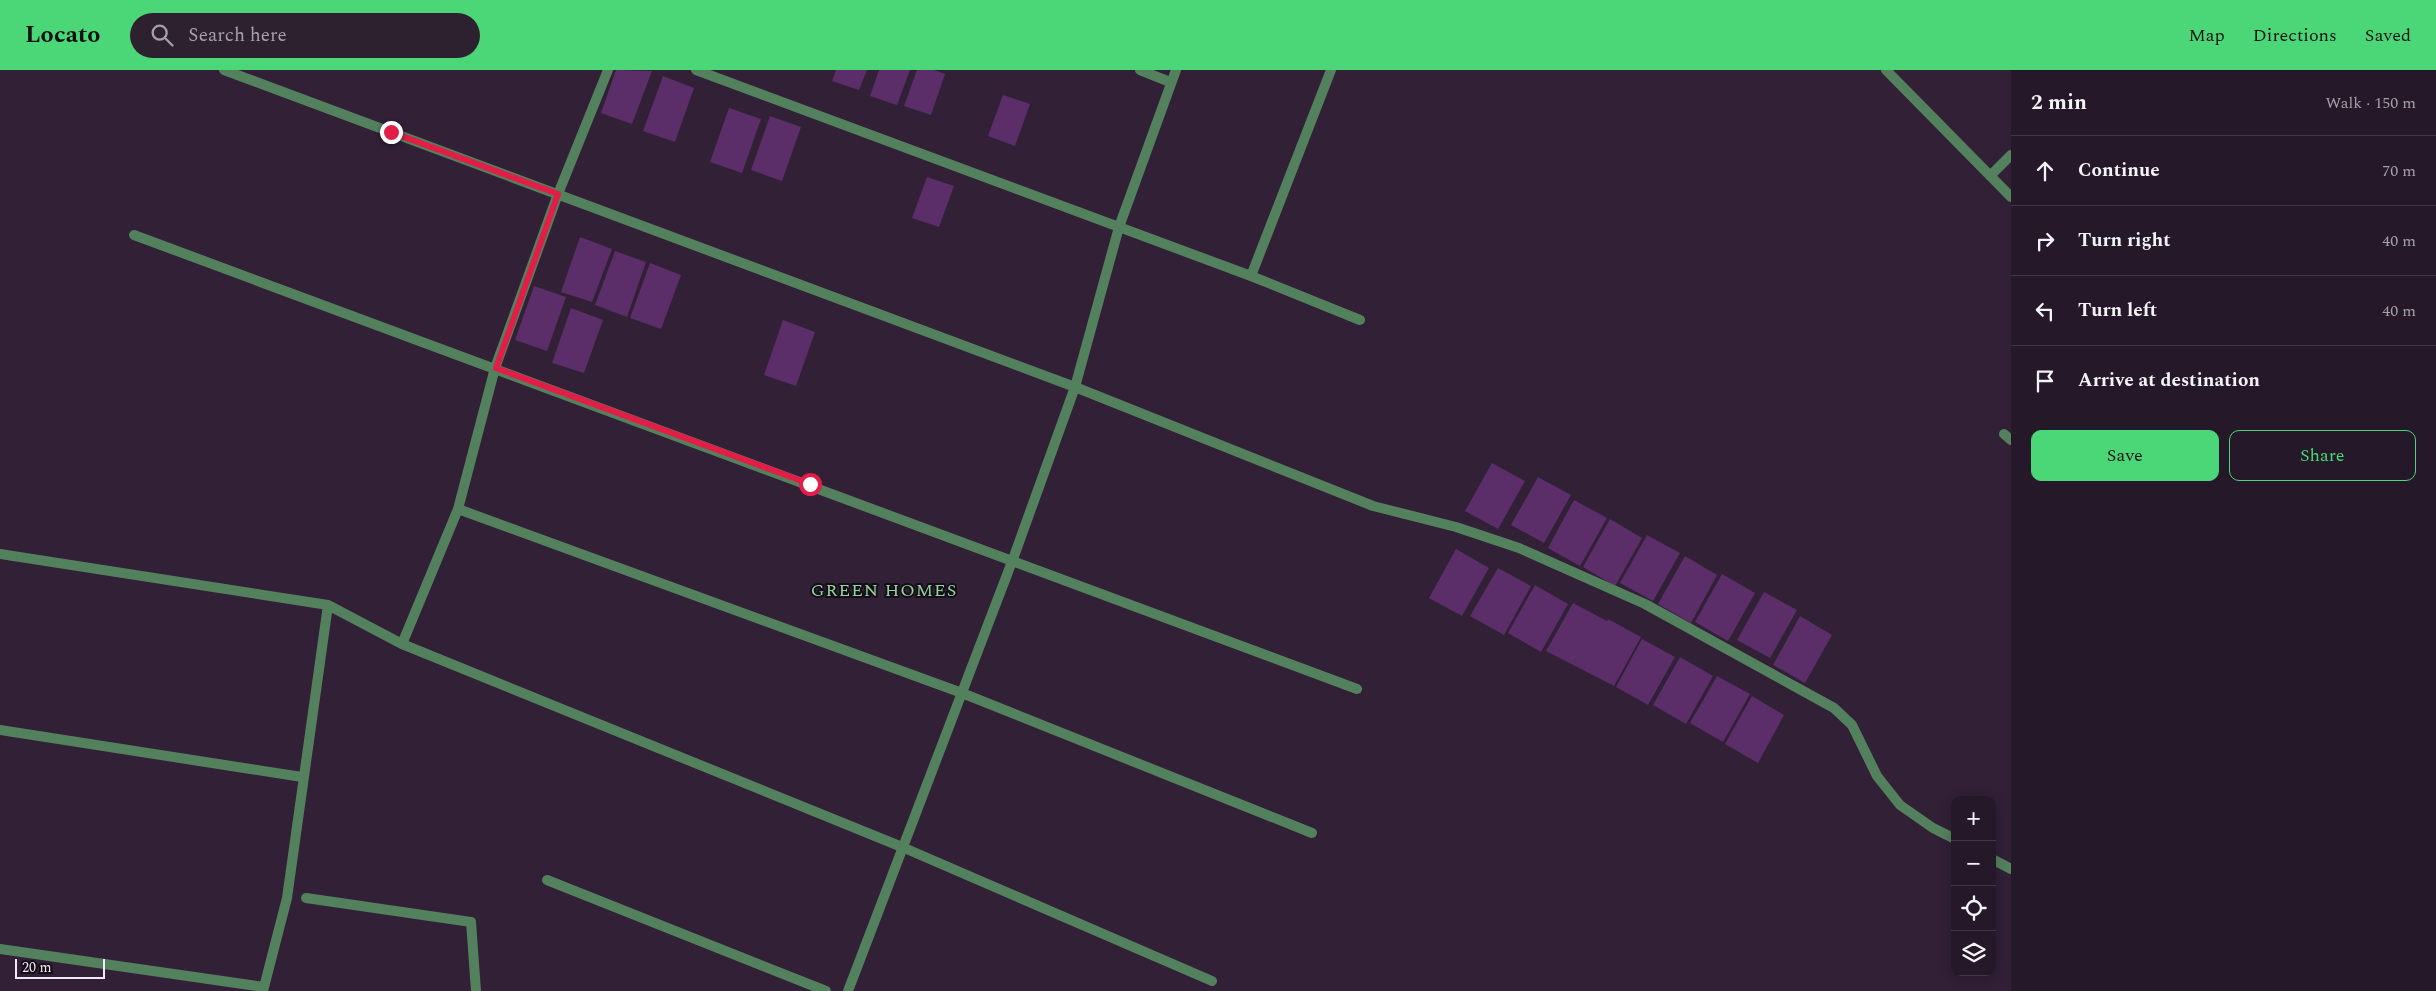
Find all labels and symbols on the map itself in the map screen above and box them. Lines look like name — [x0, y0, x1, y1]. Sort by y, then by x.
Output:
route end — [380, 121, 403, 144]
route start — [799, 473, 822, 496]
district label: GREEN HOMES — [811, 577, 957, 604]
scale bar — [15, 956, 105, 979]

